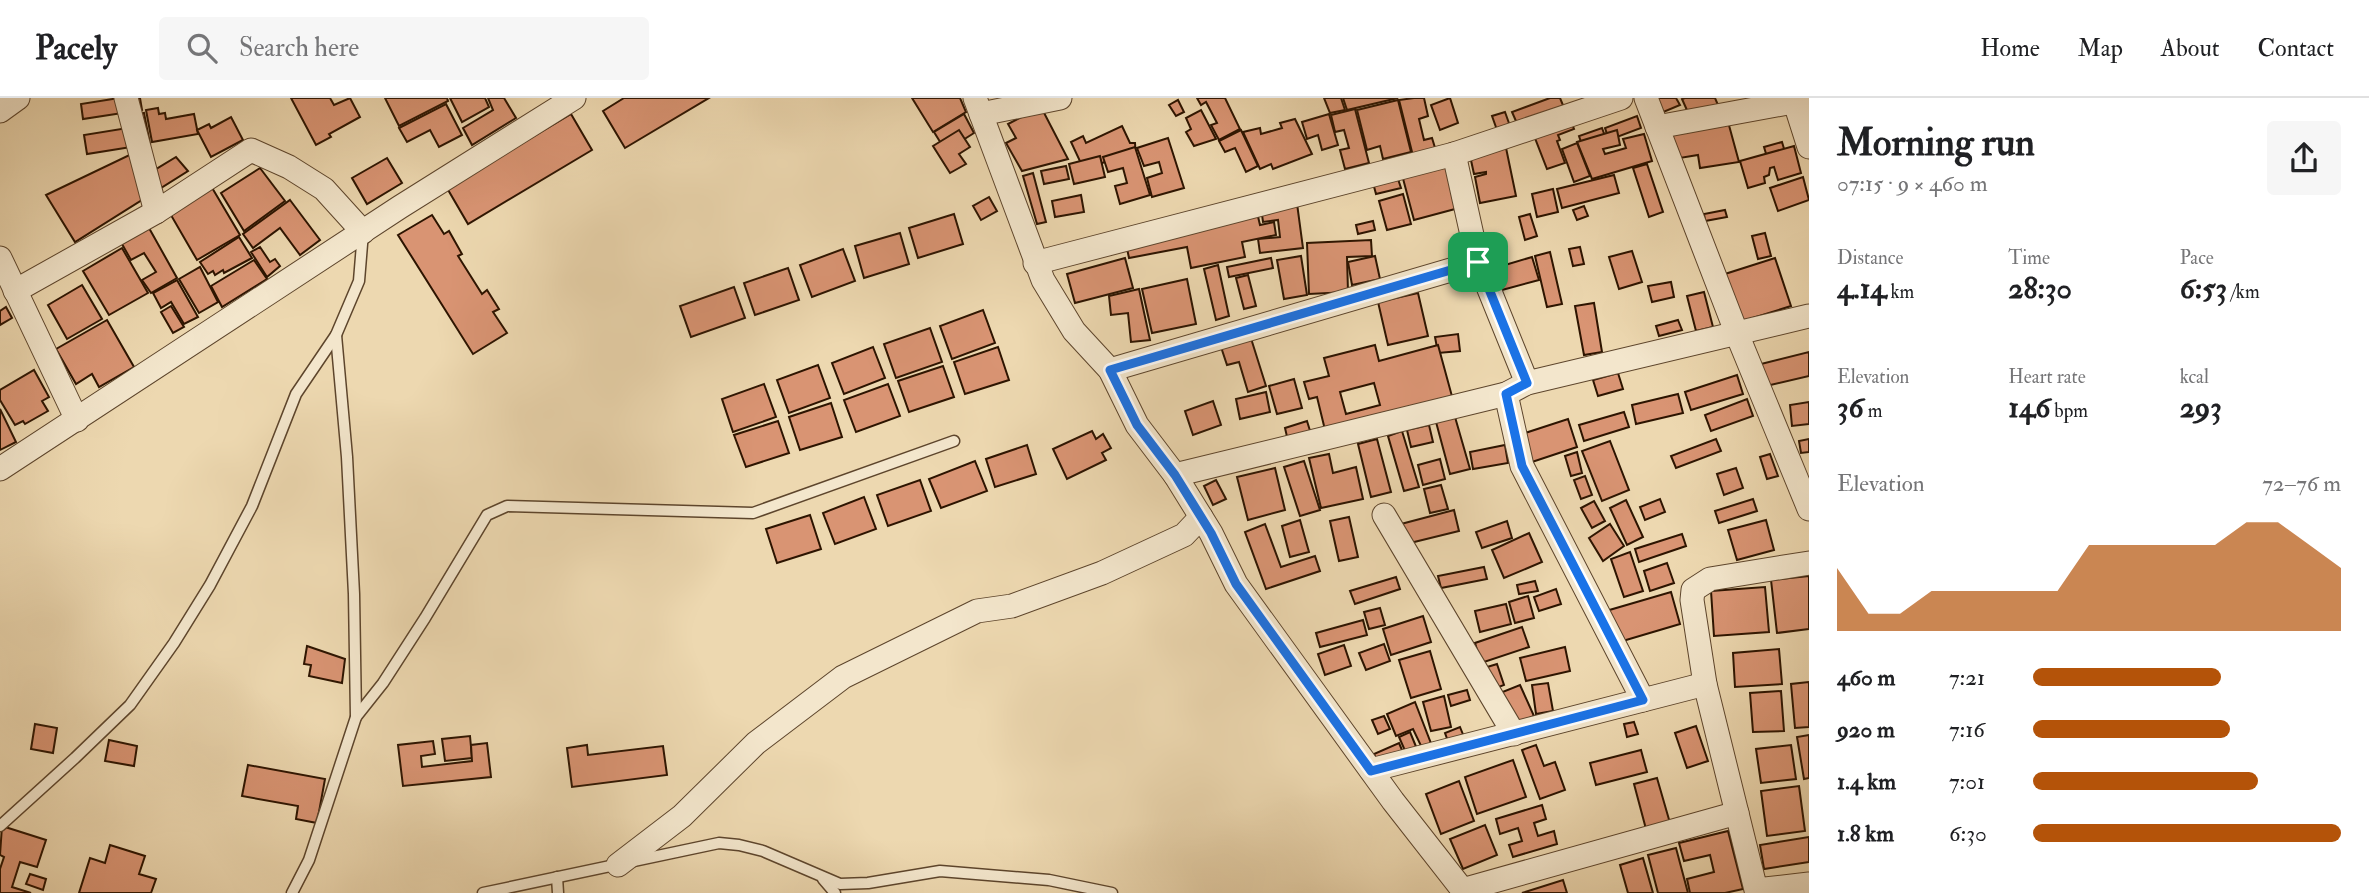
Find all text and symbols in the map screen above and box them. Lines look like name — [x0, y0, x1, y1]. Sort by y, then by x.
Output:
search box — [159, 17, 649, 80]
text: Pacely — [35, 28, 117, 69]
icon: search — [183, 29, 221, 67]
text: Search here — [239, 32, 359, 64]
text: Home — [1980, 33, 2040, 64]
text: Map — [2078, 33, 2123, 64]
text: About — [2161, 33, 2220, 64]
text: Contact — [2258, 33, 2334, 64]
text: Morning run — [1837, 119, 2035, 167]
button: share — [2267, 121, 2341, 195]
text: 07:15 · 9 × 460 m — [1837, 169, 1988, 198]
pin — [1448, 232, 1508, 292]
icon: arrive — [1459, 243, 1497, 281]
text: Distance — [1837, 246, 1903, 270]
text: Time — [2008, 246, 2050, 270]
text: Pace — [2180, 246, 2214, 270]
text: 4.14 — [1837, 270, 1887, 307]
text: 28:30 — [2008, 270, 2072, 307]
text: 6:53 — [2180, 270, 2227, 307]
text: km — [1887, 280, 1914, 304]
text: /km — [2227, 280, 2260, 304]
text: Elevation — [1837, 365, 1909, 389]
text: Heart rate — [2008, 365, 2086, 389]
text: kcal — [2180, 365, 2209, 389]
text: 36 — [1837, 389, 1864, 426]
text: 146 — [2008, 389, 2050, 426]
text: 293 — [2180, 389, 2222, 426]
text: m — [1864, 399, 1882, 423]
text: bpm — [2050, 399, 2088, 423]
text: Elevation — [1837, 469, 1925, 498]
text: 72–76 m — [2262, 469, 2341, 498]
text: 460 m — [1837, 663, 1895, 692]
text: 7:21 — [1949, 663, 1985, 692]
text: 920 m — [1837, 715, 1895, 744]
text: 7:16 — [1949, 715, 1985, 744]
text: 1.4 km — [1837, 767, 1896, 796]
text: 7:01 — [1949, 767, 1985, 796]
text: 1.8 km — [1837, 819, 1894, 848]
text: 6:30 — [1949, 819, 1987, 848]

